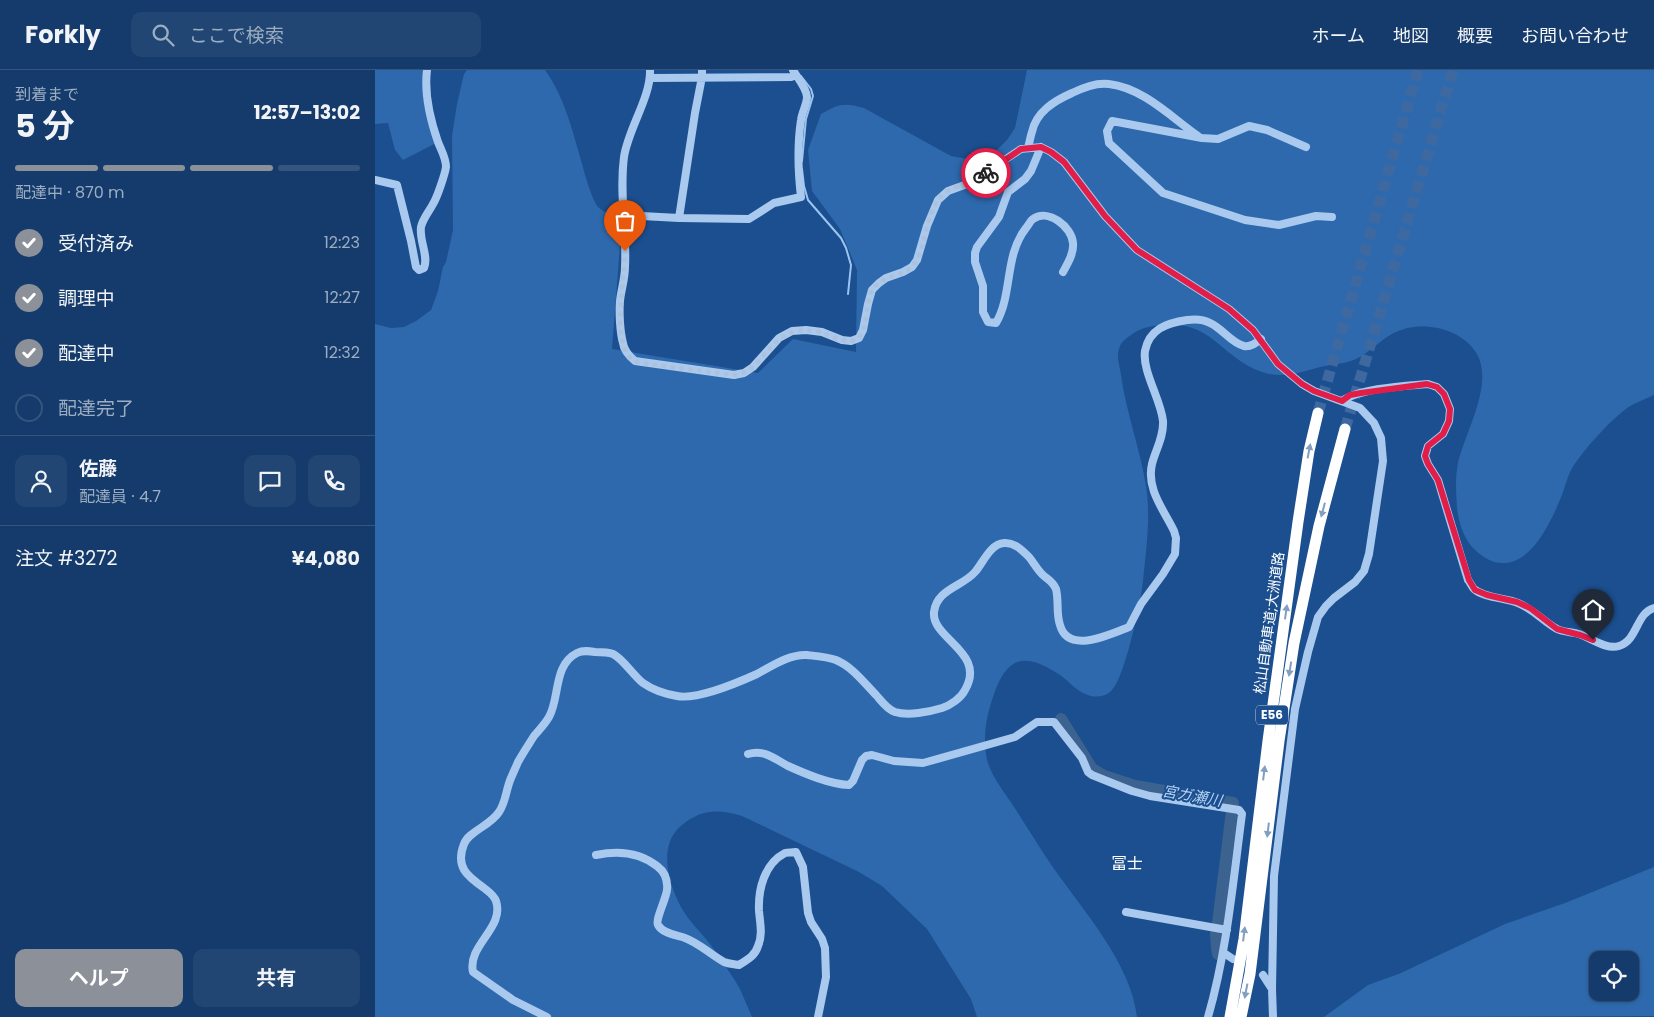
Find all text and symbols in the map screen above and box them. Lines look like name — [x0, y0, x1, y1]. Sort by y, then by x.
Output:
search box — [131, 12, 481, 57]
text: Forkly — [25, 18, 101, 51]
icon: search — [149, 21, 177, 49]
text: ここで検索 — [189, 22, 284, 49]
text: ホーム — [1312, 23, 1365, 48]
text: 地図 — [1393, 23, 1429, 48]
text: 概要 — [1457, 23, 1493, 48]
text: お問い合わせ — [1521, 23, 1629, 48]
text: 到着まで — [15, 83, 79, 106]
text: 12:57–13:02 — [254, 99, 360, 126]
text: 5 分 — [15, 103, 75, 148]
courier — [961, 148, 1011, 198]
icon: bike — [972, 159, 1000, 187]
text: 配達中 · 870 m — [15, 181, 125, 204]
pin — [604, 200, 646, 251]
icon: bag — [611, 207, 639, 235]
icon: check — [15, 229, 43, 257]
text: 受付済み — [58, 230, 134, 257]
text: 12:23 — [324, 231, 360, 254]
icon: check — [15, 284, 43, 312]
text: 調理中 — [58, 285, 115, 312]
text: 12:27 — [324, 286, 360, 309]
icon: check — [15, 339, 43, 367]
text: 配達中 — [58, 340, 115, 367]
text: 12:32 — [324, 341, 360, 364]
text: 配達完了 — [58, 395, 134, 422]
one-way arrow — [1306, 443, 1314, 459]
button: person — [15, 455, 67, 507]
text: 佐藤 — [79, 455, 117, 482]
button: chat — [244, 455, 296, 507]
button: phone — [308, 455, 360, 507]
text: 配達員 · 4.7 — [79, 485, 161, 508]
one-way arrow — [1319, 502, 1327, 517]
text: 注文 #3272 — [15, 545, 117, 572]
text: ¥4,080 — [292, 545, 360, 572]
street label: 松山自動車道;大洲道路 — [1249, 550, 1289, 696]
pin — [1572, 589, 1614, 640]
icon: home — [1579, 596, 1607, 624]
one-way arrow — [1282, 604, 1290, 620]
one-way arrow — [1286, 661, 1294, 677]
road number: E56 — [1256, 706, 1288, 724]
one-way arrow — [1260, 765, 1268, 781]
water label: 宮ガ瀬川 — [1161, 780, 1225, 811]
one-way arrow — [1264, 822, 1272, 838]
district label: 冨士 — [1111, 852, 1143, 875]
one-way arrow — [1241, 926, 1249, 942]
button: ヘルプ — [15, 949, 183, 1007]
button: 共有 — [193, 949, 360, 1007]
map controls — [1589, 951, 1639, 1001]
button: locate — [1589, 951, 1639, 1001]
one-way arrow — [1242, 983, 1250, 999]

